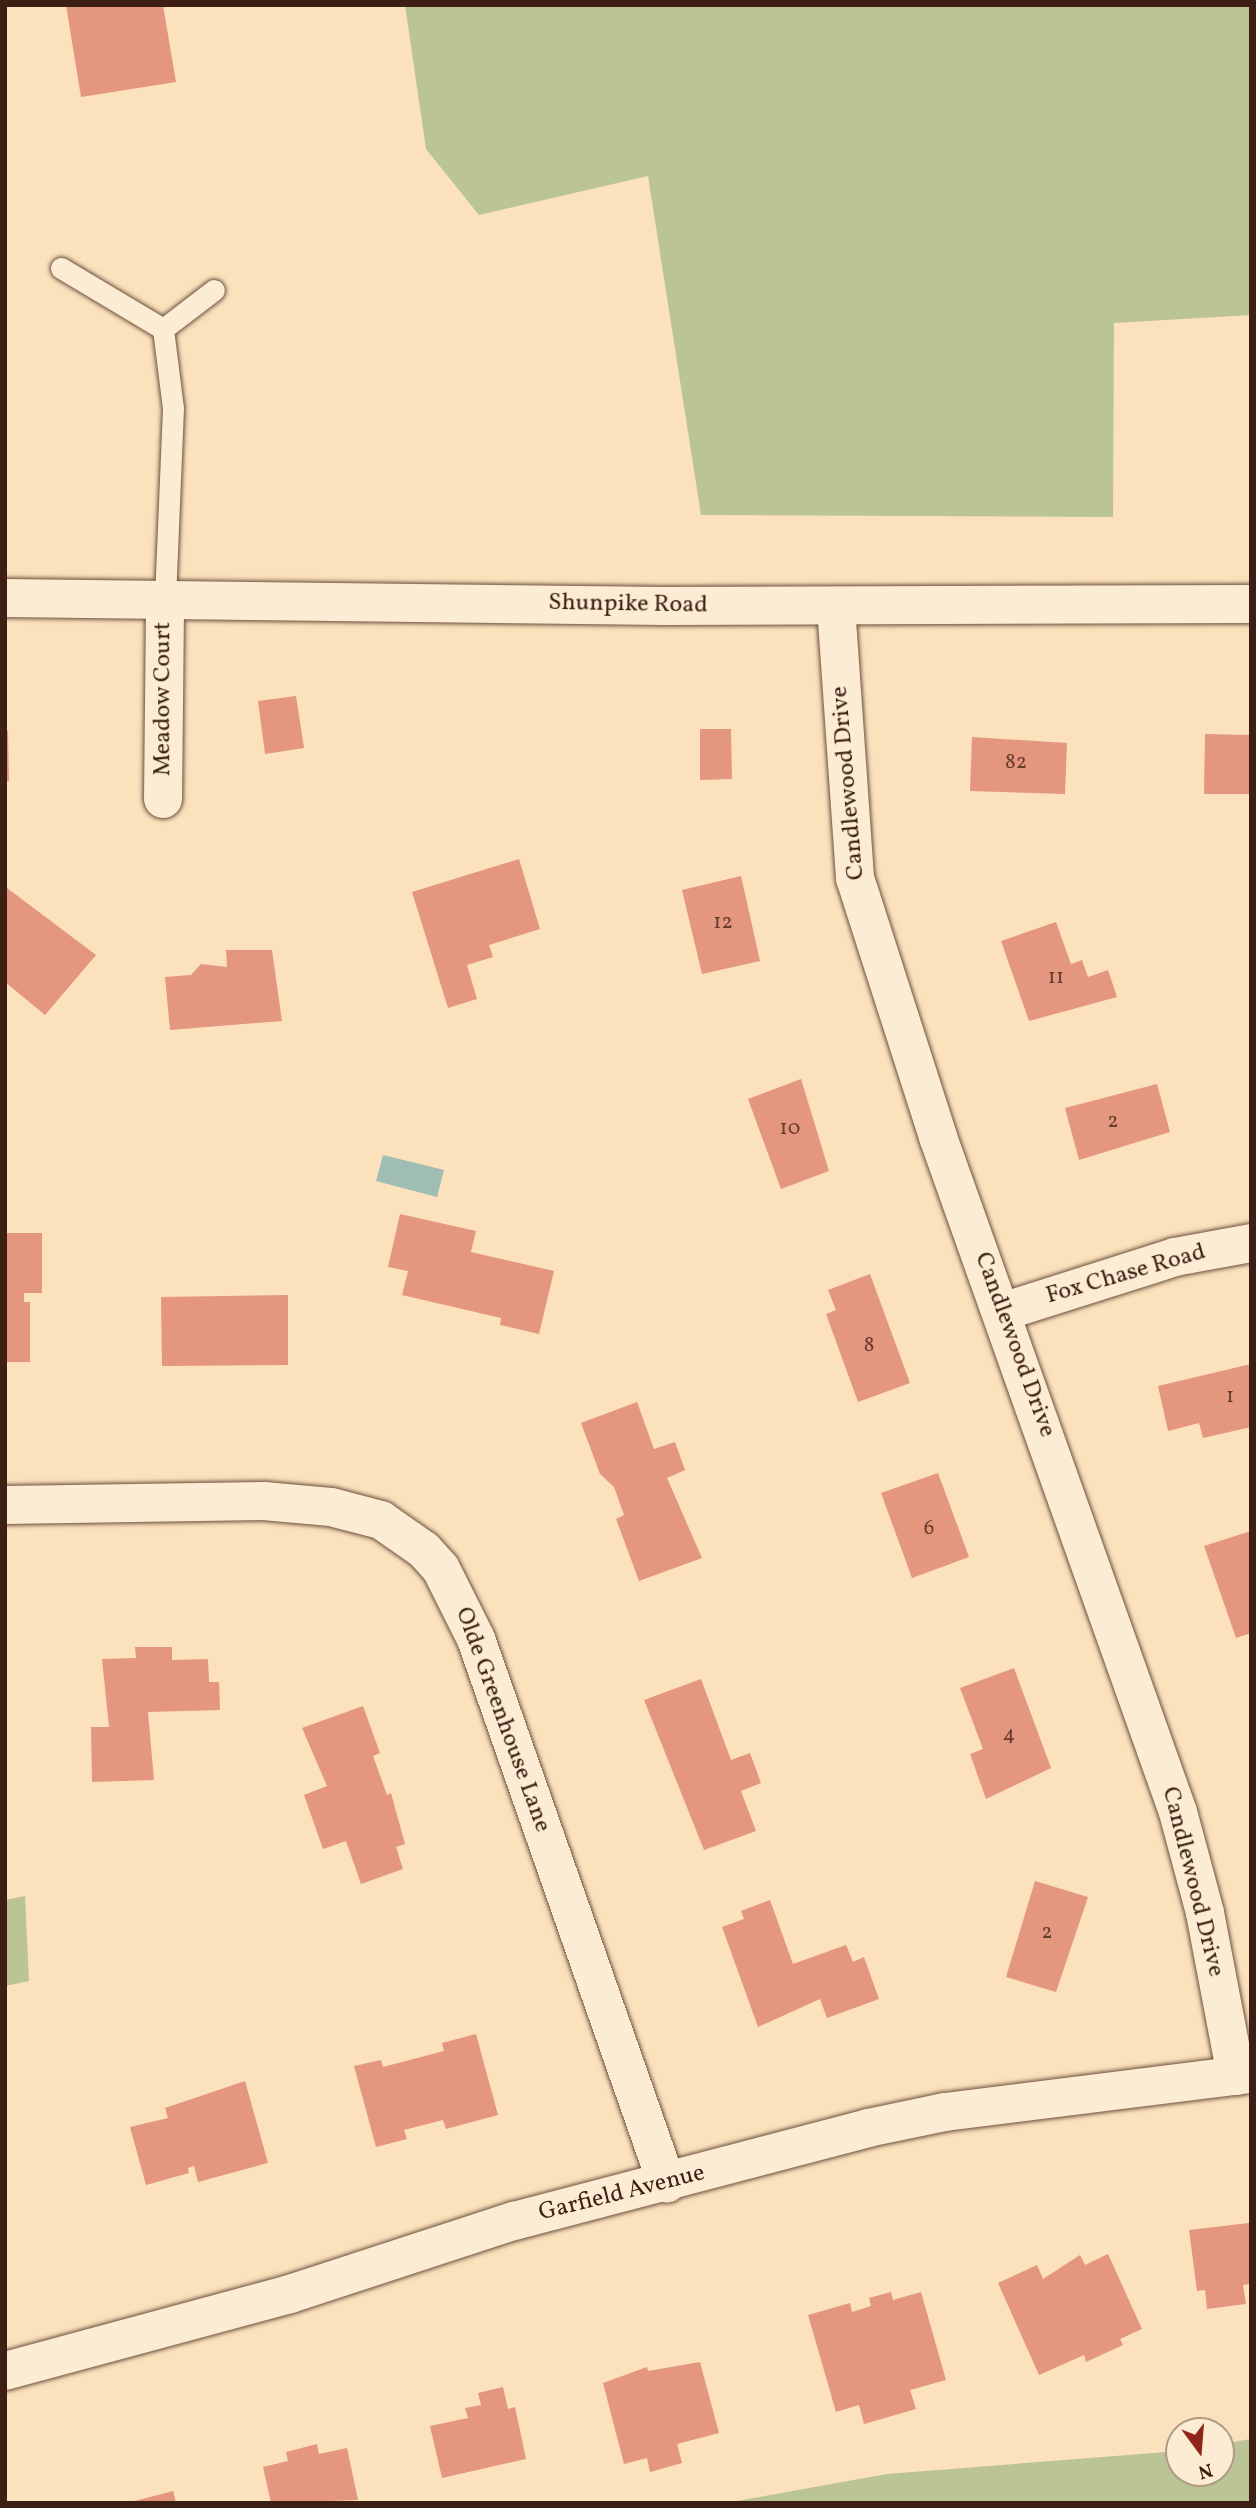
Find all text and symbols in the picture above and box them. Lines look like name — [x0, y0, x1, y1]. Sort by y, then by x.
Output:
street label: Shunpike Road — [548, 589, 708, 621]
street label: Meadow Court — [150, 621, 178, 777]
street label: Candlewood Drive — [826, 685, 872, 881]
house number: 82 — [1005, 750, 1027, 776]
house number: 12 — [713, 910, 733, 936]
house number: 11 — [1048, 965, 1064, 991]
house number: 2 — [1107, 1109, 1119, 1135]
house number: 10 — [780, 1116, 800, 1142]
street label: Fox Chase Road — [1043, 1238, 1209, 1312]
street label: Candlewood Drive — [967, 1249, 1061, 1441]
house number: 8 — [864, 1333, 874, 1359]
house number: 1 — [1226, 1384, 1234, 1410]
house number: 6 — [924, 1516, 934, 1542]
street label: Olde Greenhouse Lane — [448, 1604, 556, 1836]
house number: 4 — [1003, 1722, 1015, 1748]
street label: Candlewood Drive — [1154, 1784, 1230, 1980]
house number: 2 — [1041, 1920, 1053, 1946]
street label: Garfield Avenue — [536, 2159, 708, 2229]
north arrow — [1165, 2417, 1235, 2487]
text: N — [1195, 2456, 1215, 2485]

